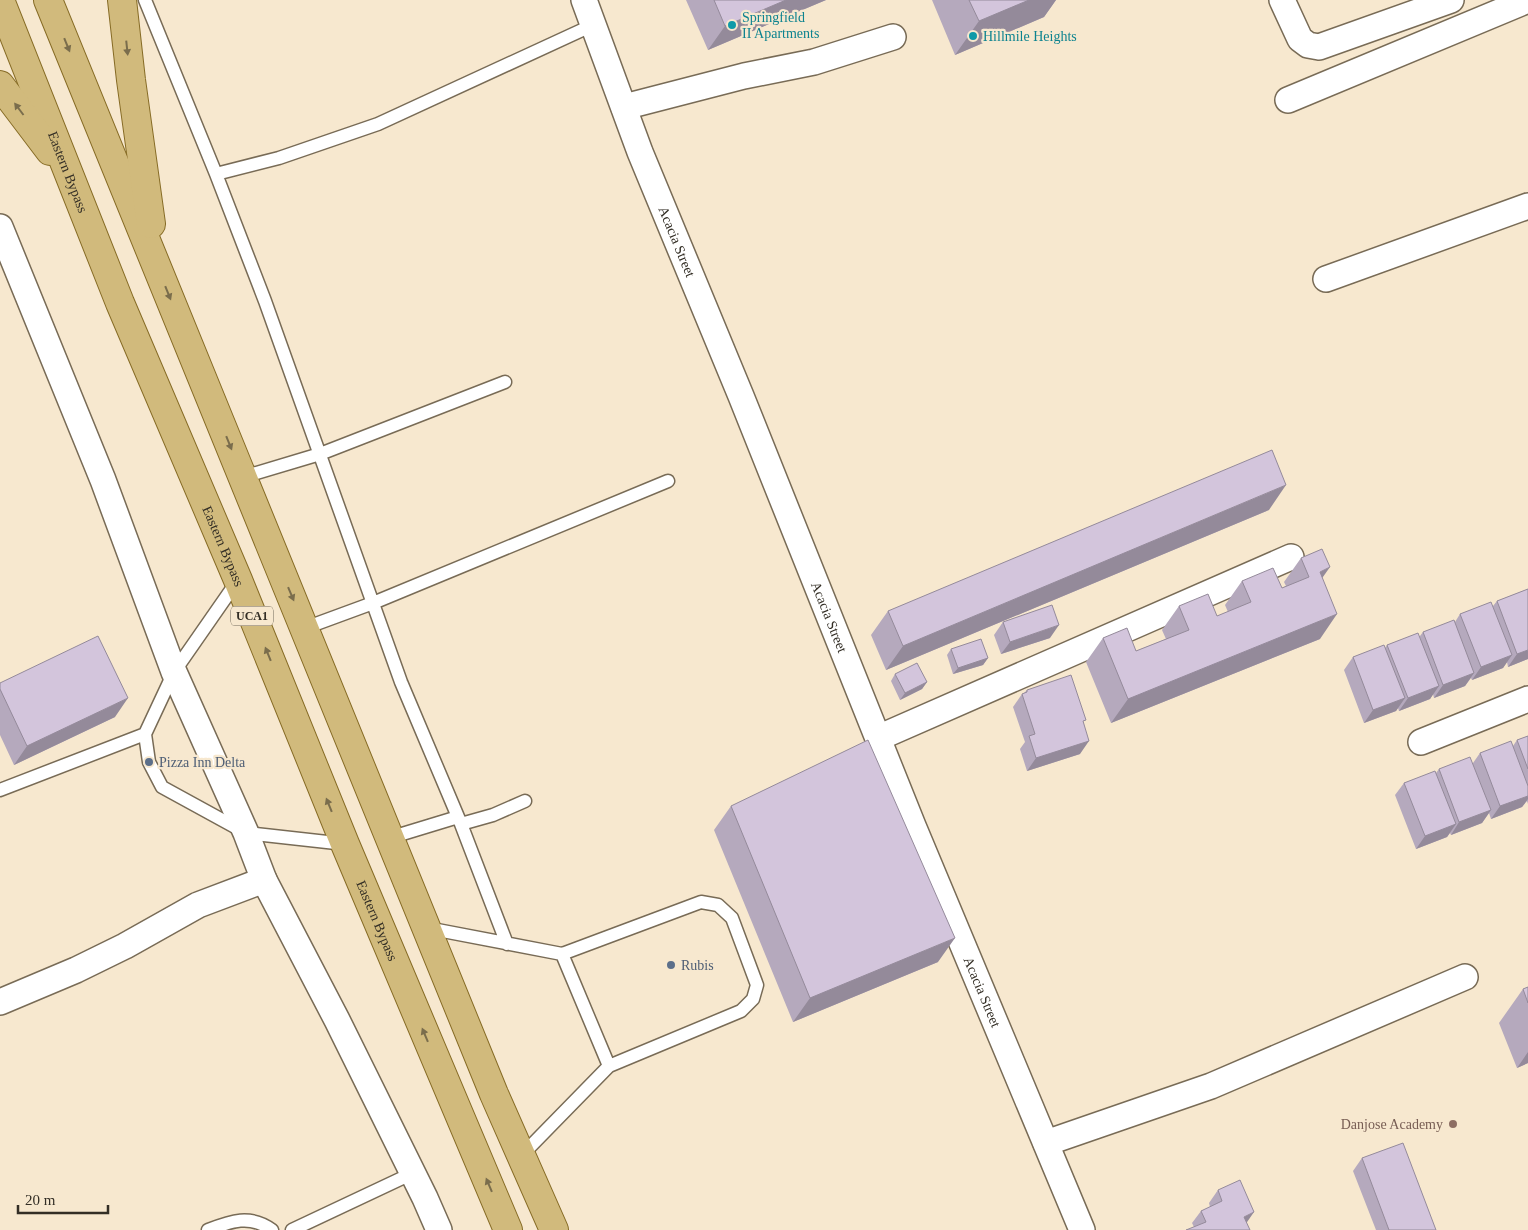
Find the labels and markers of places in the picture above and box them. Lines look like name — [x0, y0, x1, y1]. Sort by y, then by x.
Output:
place label: Springfield II Apartments — [742, 10, 819, 41]
marker: Springfield II Apartments — [726, 19, 738, 31]
place label: Hillmile Heights — [983, 29, 1077, 44]
marker: Hillmile Heights — [967, 30, 979, 42]
place label: Pizza Inn Delta — [159, 755, 246, 770]
marker: Pizza Inn Delta — [143, 756, 155, 768]
place label: Rubis — [681, 958, 714, 973]
marker: Rubis — [665, 959, 677, 971]
place label: Danjose Academy — [1341, 1117, 1443, 1132]
marker: Danjose Academy — [1447, 1118, 1459, 1130]

